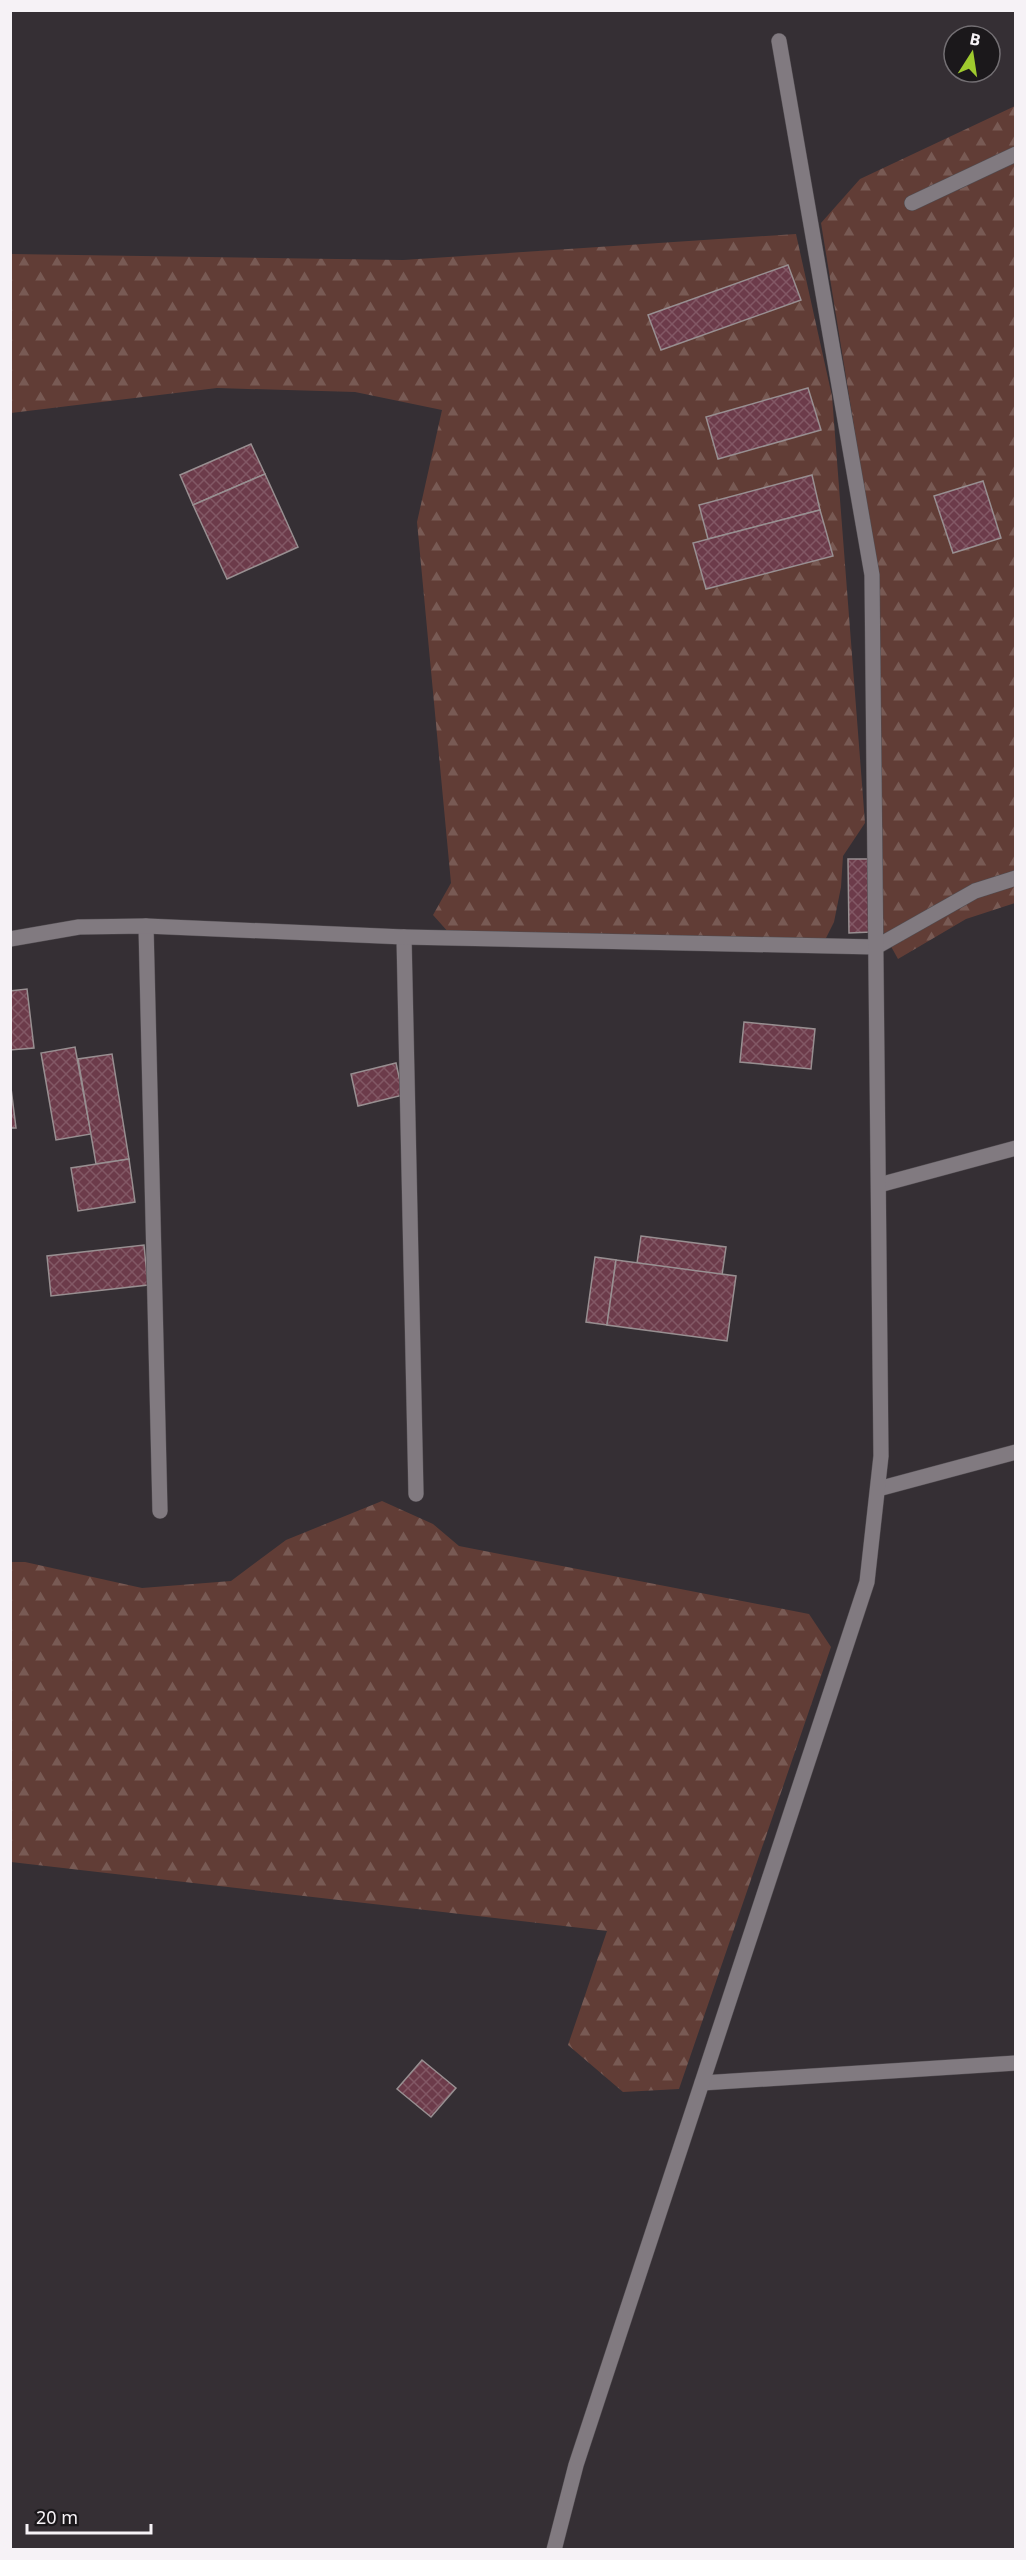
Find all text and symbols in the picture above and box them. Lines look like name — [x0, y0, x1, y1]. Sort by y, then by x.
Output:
north arrow — [942, 24, 1002, 84]
text: B — [968, 27, 983, 51]
scale bar — [27, 2497, 152, 2535]
text: 20 m — [36, 2505, 78, 2529]

